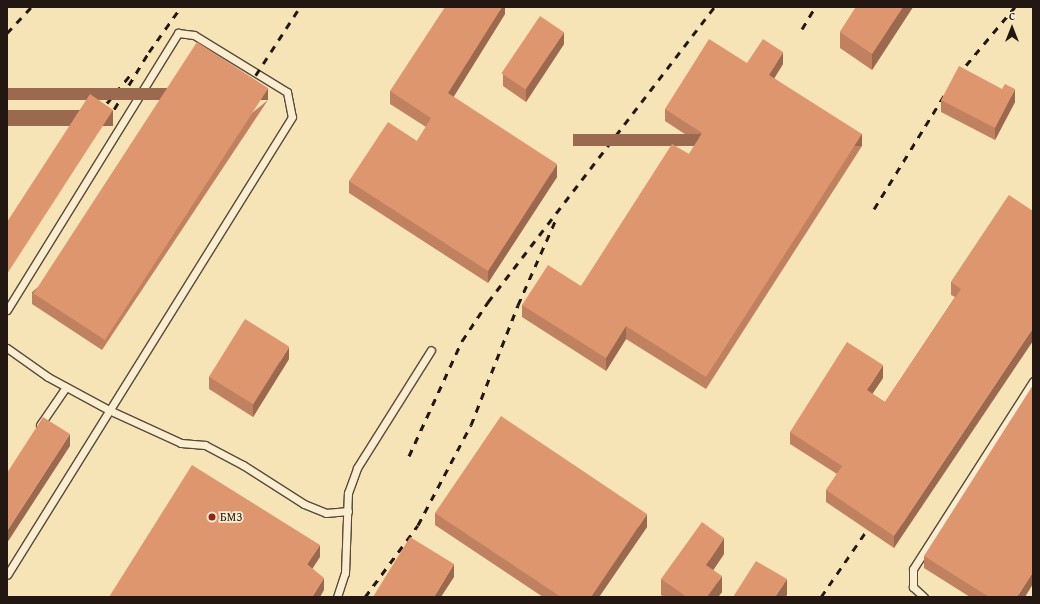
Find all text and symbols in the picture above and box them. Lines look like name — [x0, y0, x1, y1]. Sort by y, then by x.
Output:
north arrow — [992, 8, 1032, 48]
text: С — [1009, 8, 1015, 24]
place label: БМЗ — [220, 510, 242, 524]
marker: БМЗ — [207, 512, 217, 522]

